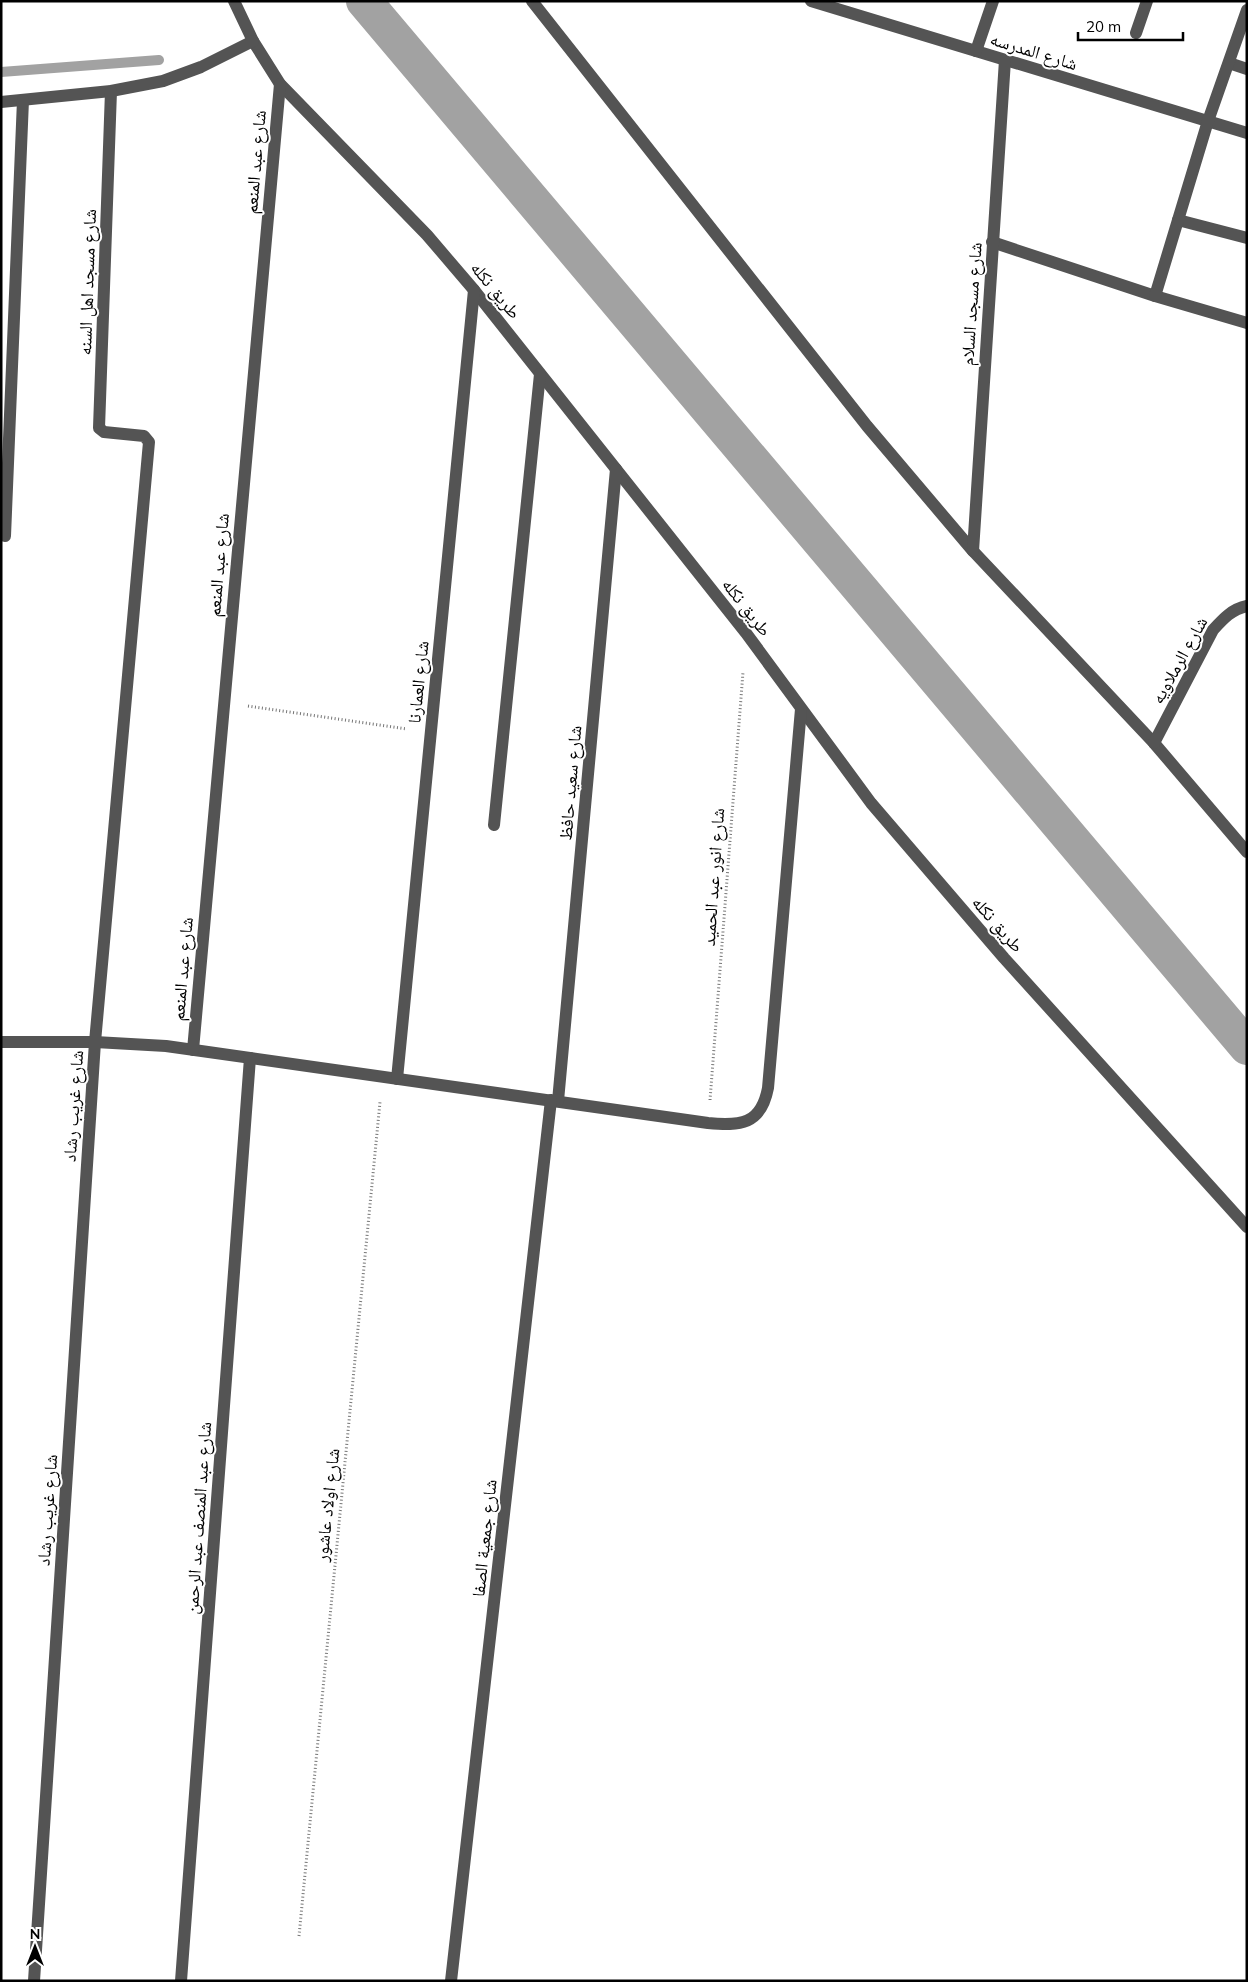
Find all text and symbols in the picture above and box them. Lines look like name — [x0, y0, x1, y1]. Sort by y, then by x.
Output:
scale bar — [1078, 10, 1183, 42]
text: 20 m — [1086, 17, 1121, 36]
street label: شارع المدرسه — [988, 27, 1080, 75]
street label: شارع عبد المنعم — [239, 109, 272, 215]
street label: شارع مسجد اهل السنه — [73, 208, 101, 356]
street label: شارع مسجد السلام — [955, 241, 988, 367]
street label: طريق نكله — [466, 257, 526, 323]
street label: شارع عبد المنعم — [202, 512, 235, 618]
street label: طريق نكله — [717, 573, 777, 641]
street label: شارع الرملاويه — [1146, 612, 1212, 708]
street label: شارع العمارنا — [402, 640, 434, 724]
street label: شارع سعيد حافظ — [554, 724, 586, 842]
street label: شارع انور عبد الحميد — [697, 807, 729, 947]
street label: طريق نكله — [967, 891, 1029, 957]
street label: شارع عبد المنعم — [166, 916, 199, 1022]
street label: شارع غريب رشاد — [58, 1050, 88, 1162]
street label: شارع عبد المنصف عبد الرحمن — [180, 1421, 216, 1615]
street label: شارع اولاد عاشور — [310, 1447, 344, 1564]
street label: شارع غريب رشاد — [32, 1454, 62, 1566]
street label: شارع جمعية الصفا — [466, 1478, 502, 1598]
north arrow — [10, 1922, 60, 1972]
text: N — [30, 1925, 40, 1943]

